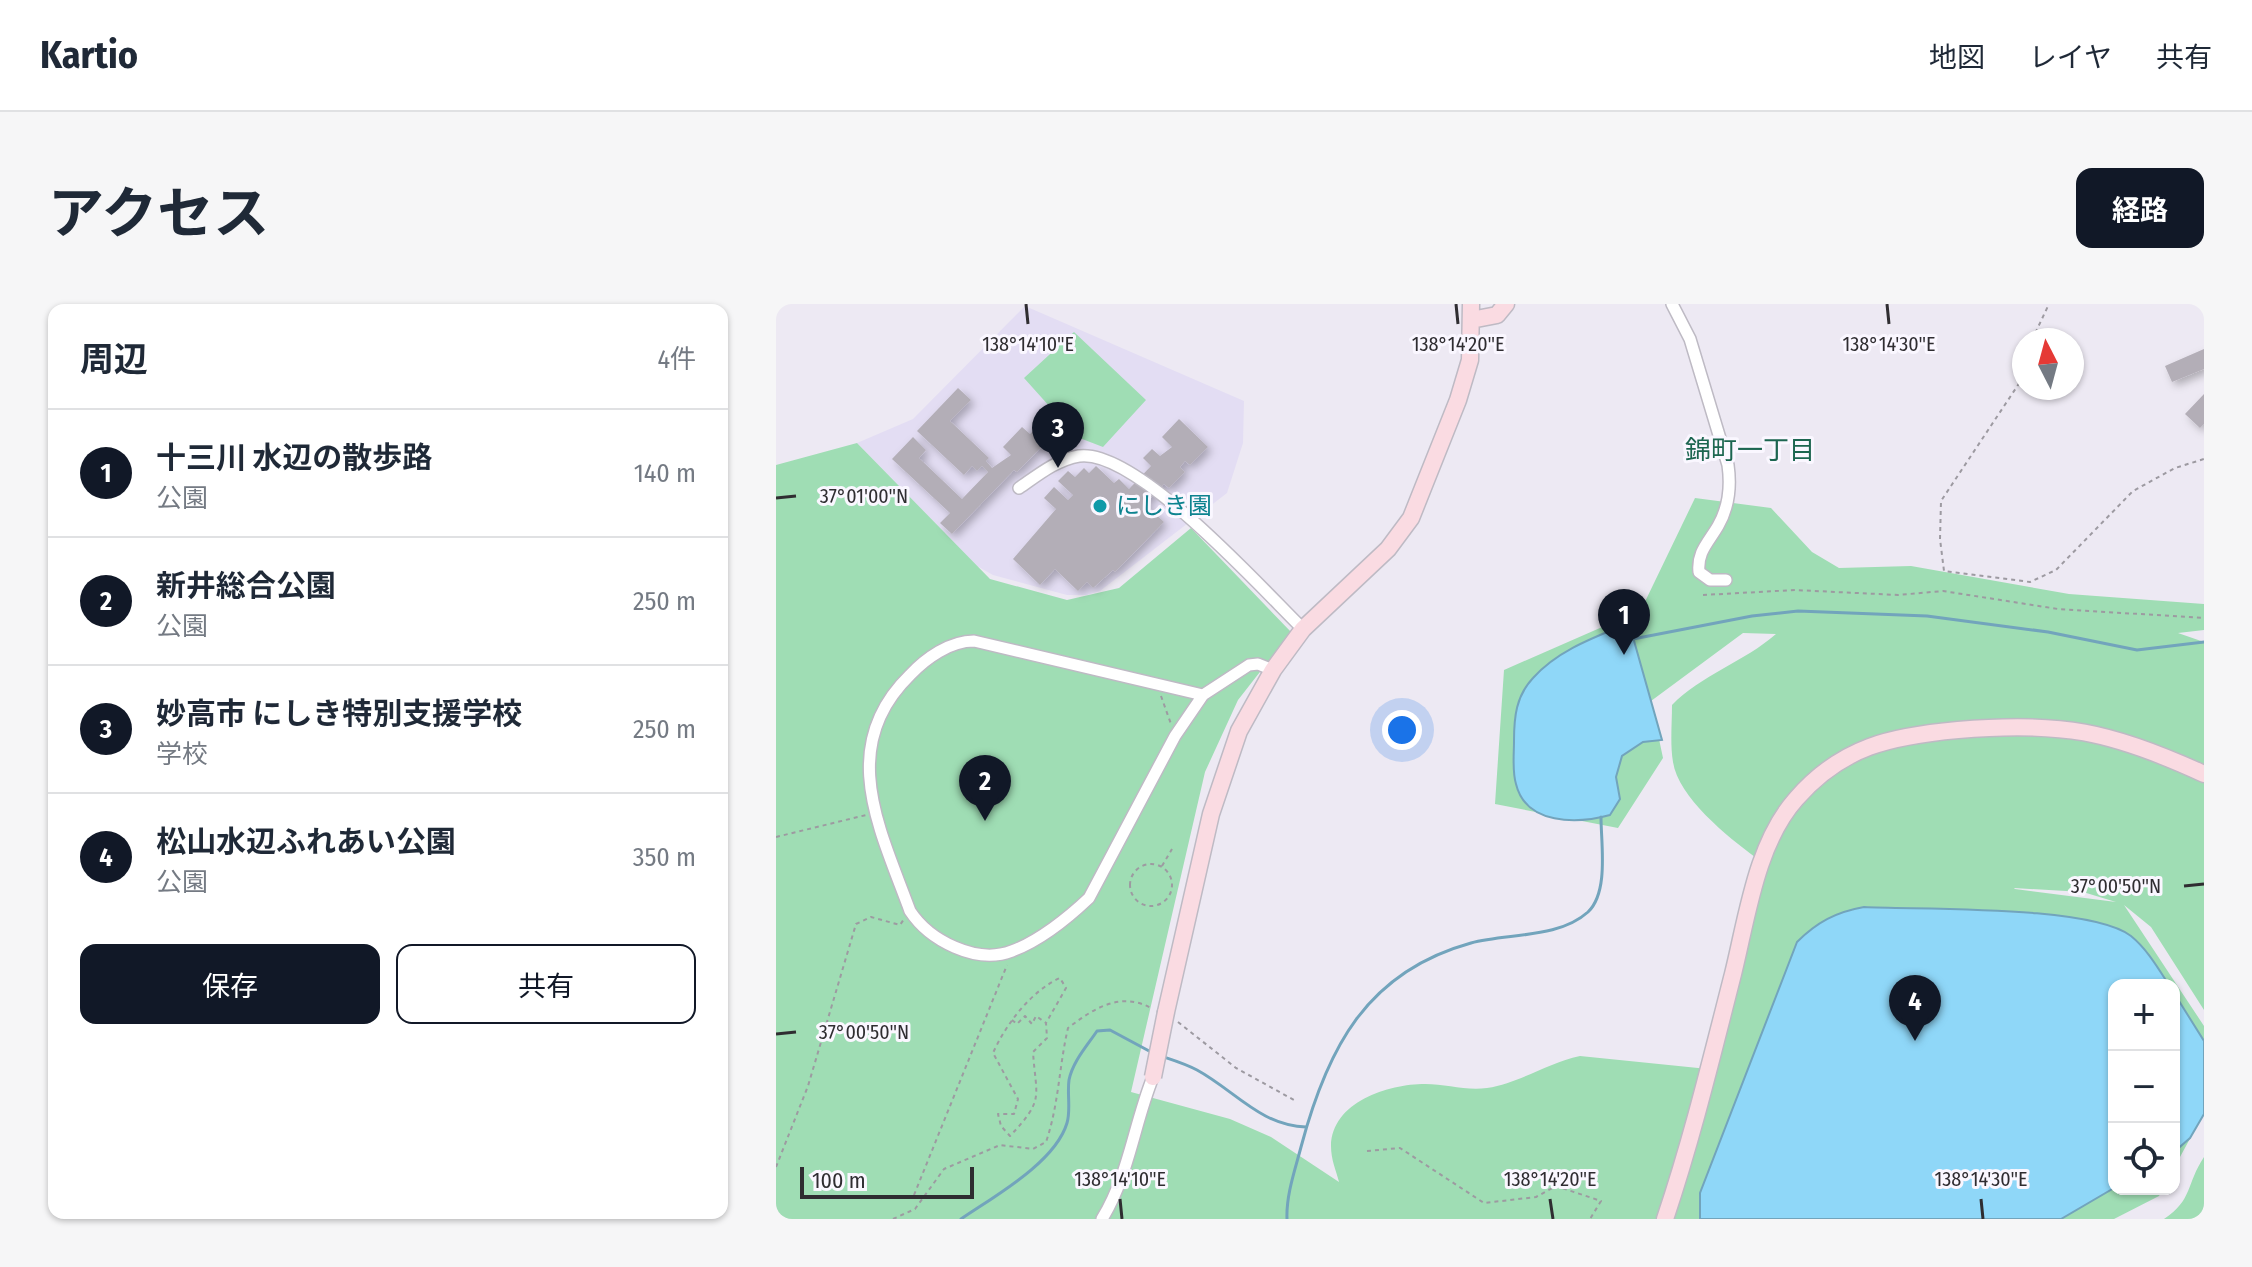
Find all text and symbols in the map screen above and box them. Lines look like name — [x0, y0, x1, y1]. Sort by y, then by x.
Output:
text: Kartio — [40, 32, 138, 78]
text: 地図 — [1929, 41, 1985, 74]
text: レイヤ — [2029, 41, 2112, 74]
text: 共有 — [2156, 41, 2212, 74]
button: 経路 — [2076, 168, 2204, 248]
text: アクセス — [48, 181, 269, 248]
north arrow — [2012, 328, 2084, 400]
text: 138°14'10"E — [982, 332, 1074, 356]
text: 138°14'20"E — [1412, 332, 1504, 356]
text: 138°14'30"E — [1843, 332, 1935, 356]
text: 周辺 — [80, 339, 148, 380]
text: 4件 — [657, 344, 696, 375]
pin: 3 — [1032, 402, 1084, 468]
district label: 錦町一丁目 — [1685, 435, 1815, 466]
text: 十三川 水辺の散歩路 — [156, 440, 432, 476]
text: 1 — [101, 458, 112, 489]
text: 140 m — [634, 458, 696, 489]
text: 公園 — [156, 483, 208, 514]
text: 37°01'00"N — [820, 484, 908, 508]
place label: にしき園 — [1116, 492, 1212, 520]
marker: にしき園 — [1091, 497, 1109, 515]
text: 新井総合公園 — [156, 568, 336, 604]
text: 2 — [100, 586, 112, 617]
text: 250 m — [633, 586, 696, 617]
pin: 1 — [1598, 589, 1650, 655]
text: 公園 — [156, 611, 208, 642]
text: 妙高市 にしき特別支援学校 — [156, 696, 522, 732]
your location — [1382, 710, 1422, 750]
text: 3 — [100, 714, 112, 745]
text: 250 m — [633, 714, 696, 745]
text: 学校 — [156, 739, 208, 770]
pin: 2 — [959, 755, 1011, 821]
text: 松山水辺ふれあい公園 — [156, 824, 456, 860]
text: 4 — [99, 842, 113, 873]
text: 350 m — [633, 842, 696, 873]
text: 公園 — [156, 867, 208, 898]
text: 37°00'50"N — [2071, 874, 2161, 898]
button: 保存 — [80, 944, 380, 1024]
button: 共有 — [396, 944, 696, 1024]
pin: 4 — [1889, 975, 1941, 1041]
map controls — [2108, 979, 2180, 1195]
button: + — [2108, 979, 2180, 1051]
text: 37°00'50"N — [819, 1020, 909, 1044]
button: − — [2108, 1051, 2180, 1123]
button: locate — [2108, 1123, 2180, 1195]
scale bar — [800, 1163, 974, 1199]
text: 100 m — [812, 1167, 866, 1194]
text: 138°14'10"E — [1074, 1167, 1166, 1191]
text: 138°14'20"E — [1504, 1167, 1596, 1191]
text: 138°14'30"E — [1935, 1167, 2027, 1191]

